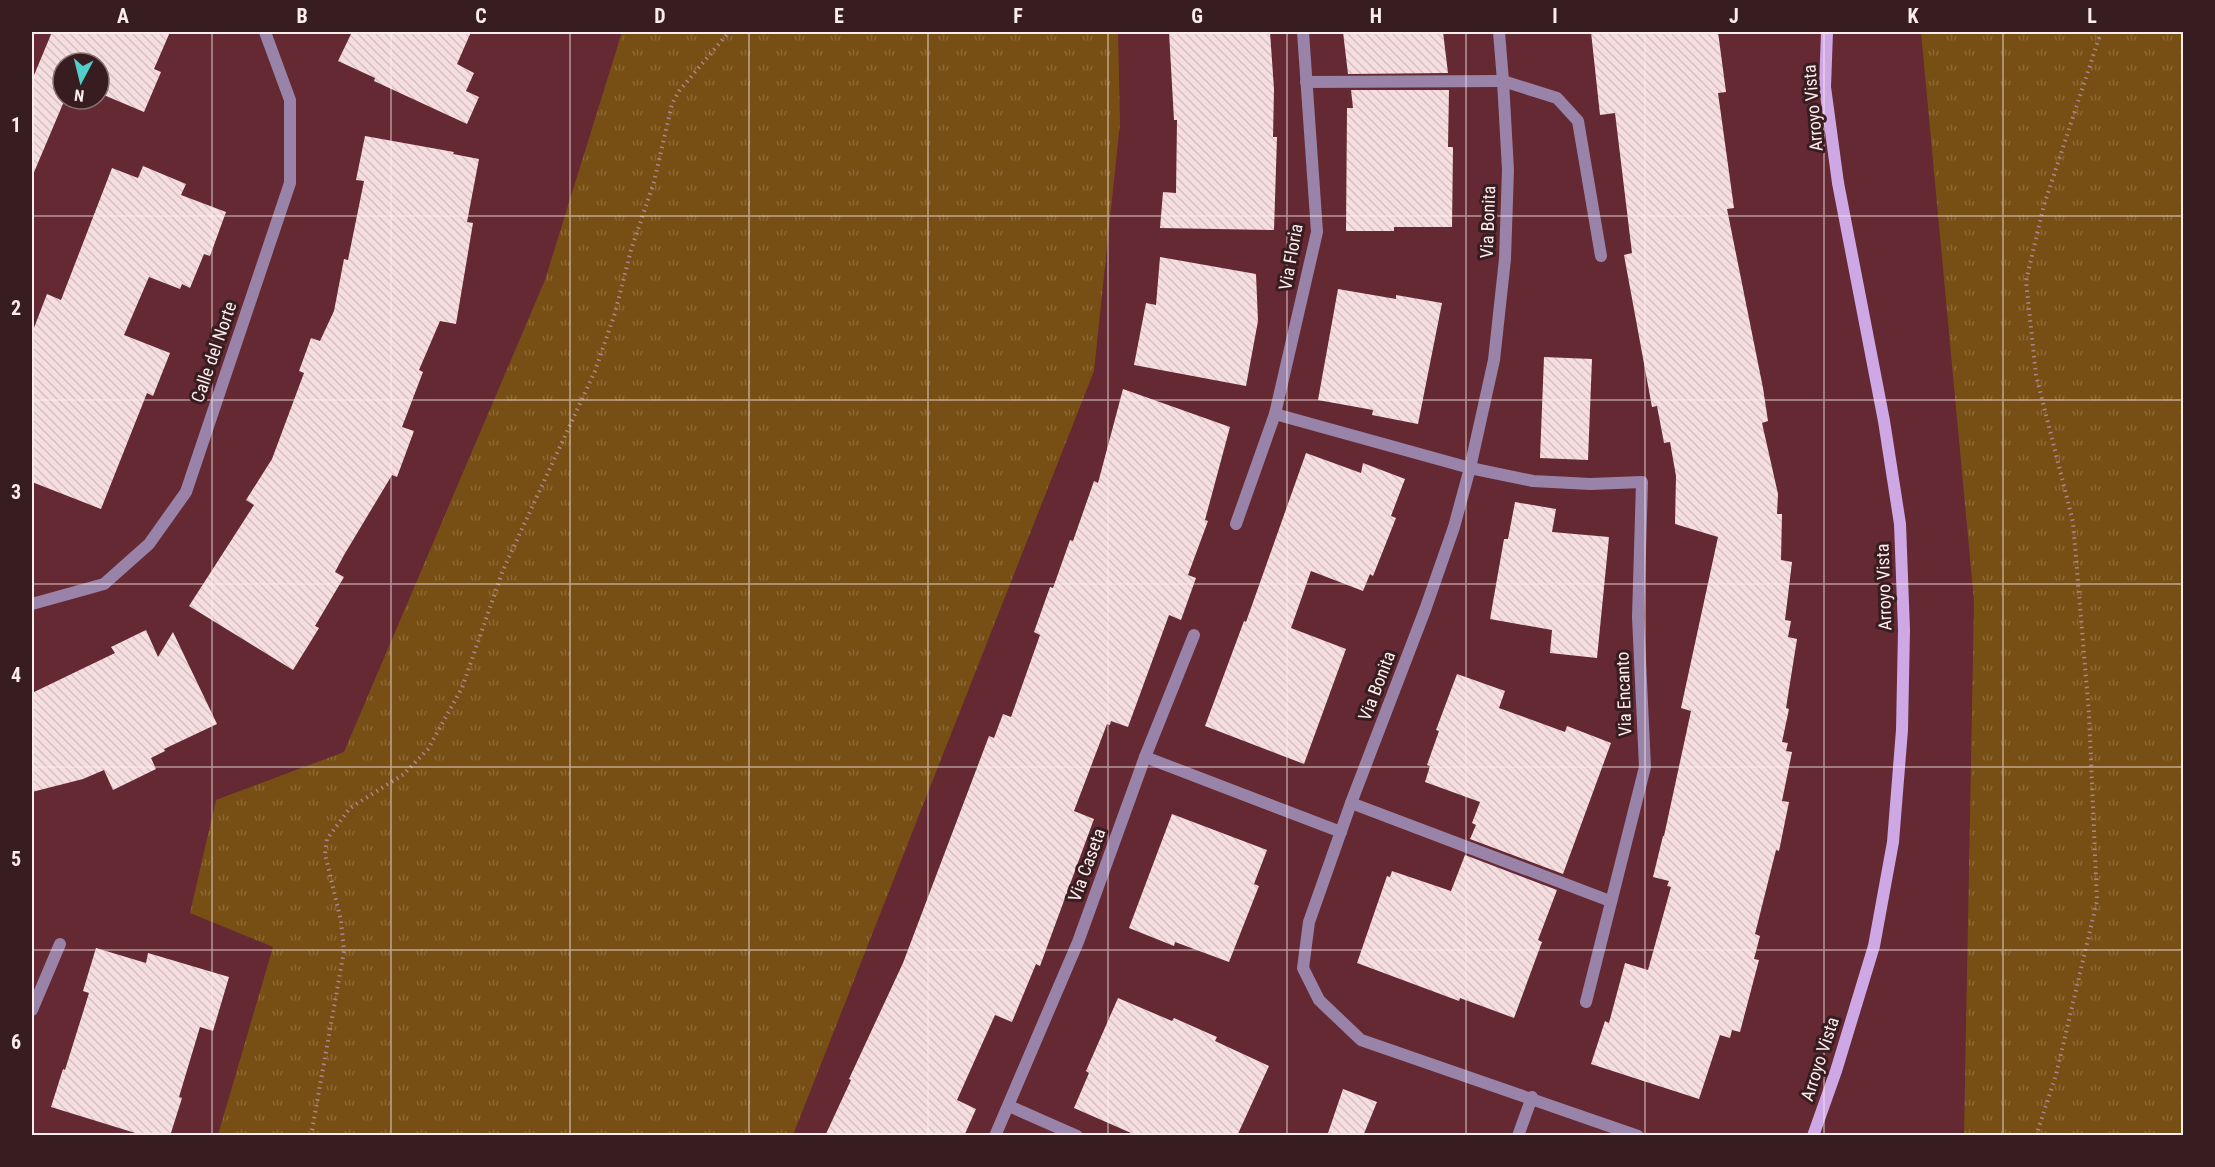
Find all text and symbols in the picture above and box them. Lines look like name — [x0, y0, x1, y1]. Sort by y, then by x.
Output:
text: A — [117, 4, 129, 28]
text: B — [296, 4, 308, 28]
text: C — [475, 4, 487, 28]
text: D — [654, 4, 666, 28]
text: E — [834, 4, 844, 28]
text: F — [1013, 4, 1023, 28]
text: G — [1191, 4, 1203, 28]
text: H — [1370, 4, 1382, 28]
text: I — [1552, 4, 1558, 28]
text: J — [1729, 4, 1739, 28]
text: K — [1907, 4, 1919, 28]
text: L — [2087, 4, 2097, 28]
north arrow — [51, 51, 111, 111]
street label: Arroyo Vista — [1798, 64, 1827, 152]
text: N — [73, 85, 85, 105]
text: 1 — [11, 113, 21, 137]
street label: Via Bonita — [1476, 185, 1499, 259]
street label: Via Floria — [1274, 222, 1307, 292]
text: 2 — [11, 296, 21, 320]
street label: Calle del Norte — [186, 299, 241, 405]
text: 3 — [11, 480, 21, 504]
street label: Arroyo Vista — [1871, 543, 1896, 631]
street label: Via Bonita — [1354, 648, 1399, 723]
street label: Via Encanto — [1612, 651, 1635, 737]
text: 4 — [11, 663, 21, 687]
street label: Via Caseta — [1064, 825, 1109, 904]
text: 5 — [11, 847, 21, 871]
street label: Arroyo Vista — [1796, 1014, 1843, 1103]
text: 6 — [11, 1030, 21, 1054]

